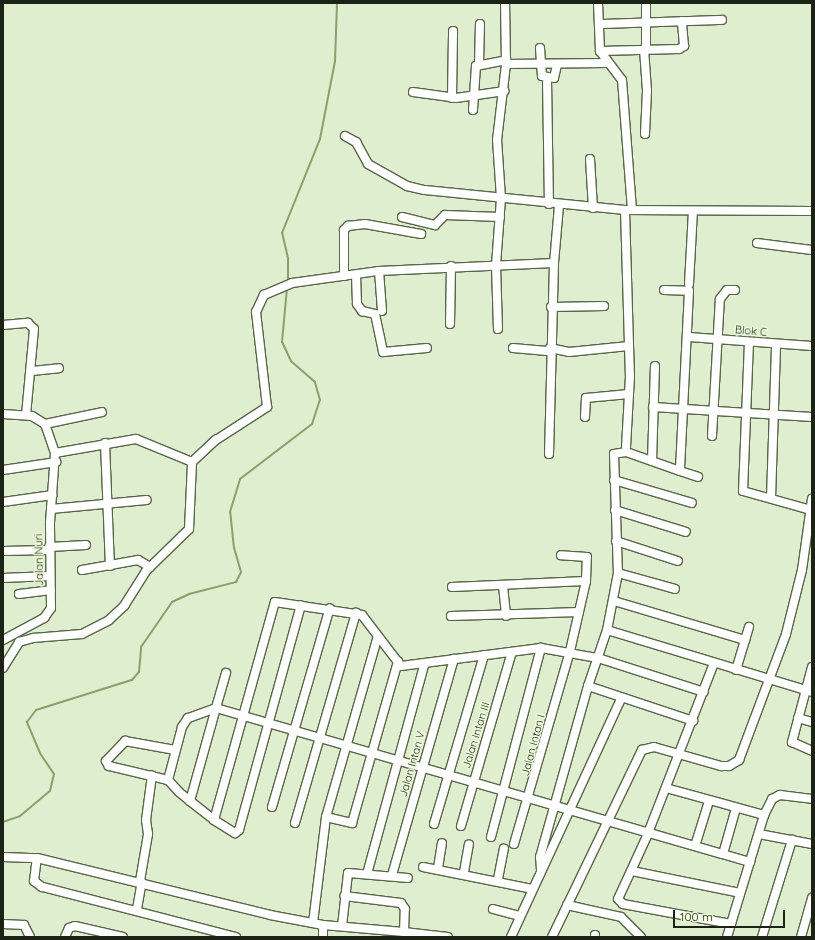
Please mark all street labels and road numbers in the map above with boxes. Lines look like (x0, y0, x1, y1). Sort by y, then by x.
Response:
street label: Blok C (734, 323, 768, 339)
street label: Jalan Nuri (32, 534, 46, 586)
street label: Jalan Intan III (460, 700, 492, 770)
street label: Jalan Intan I (518, 713, 548, 777)
street label: Jalan Intan V (396, 730, 428, 798)

